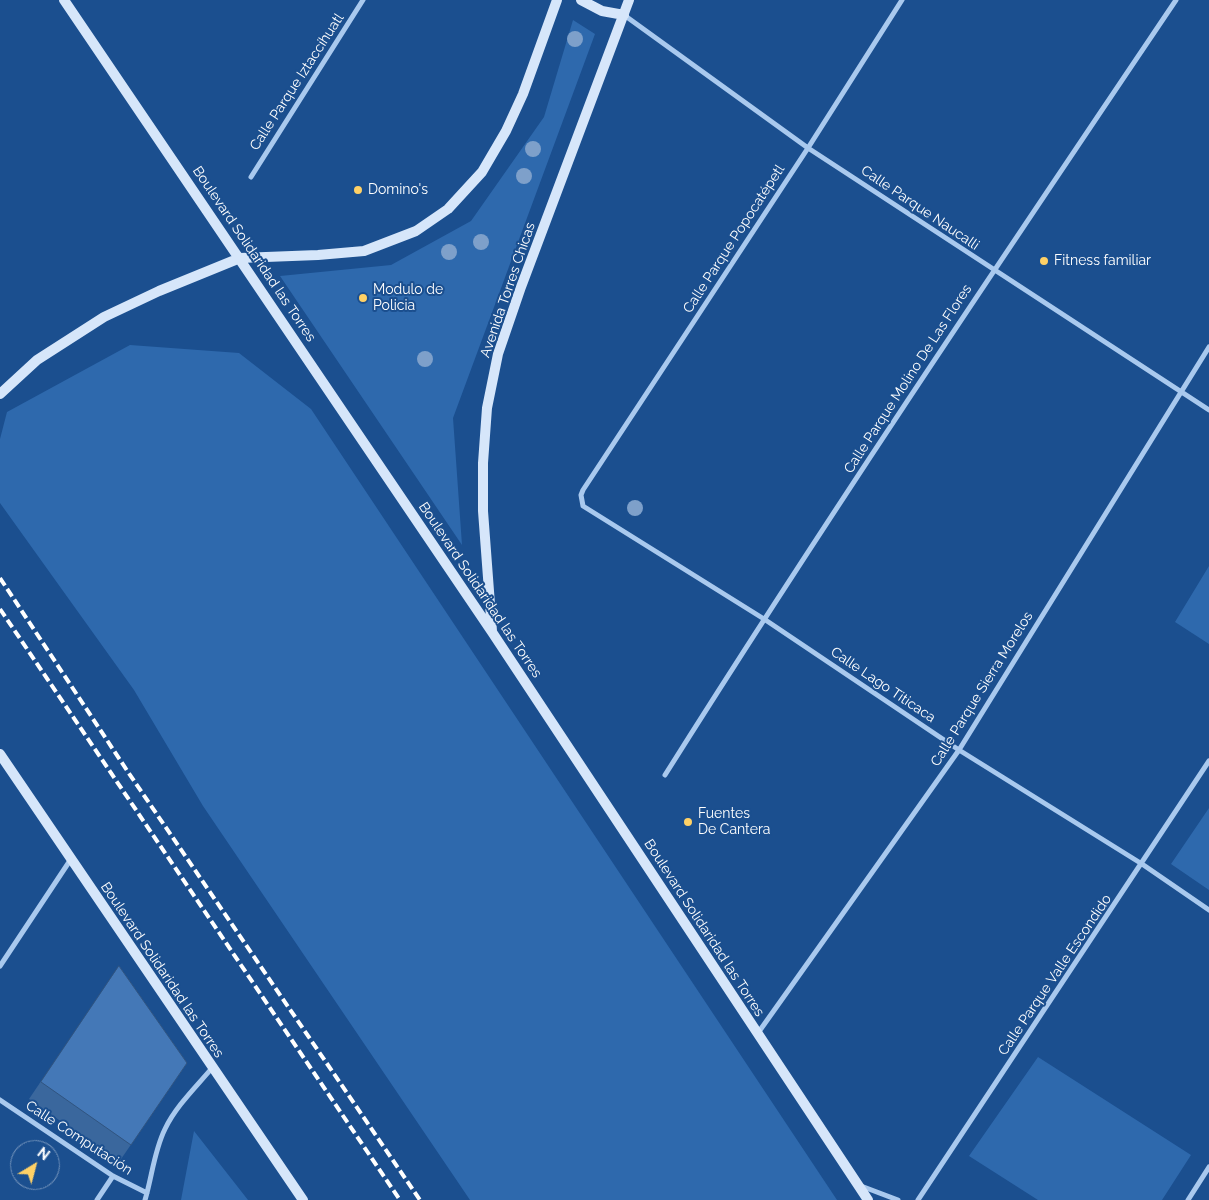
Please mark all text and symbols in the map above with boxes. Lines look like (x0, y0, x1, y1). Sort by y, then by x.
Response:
street label: Calle Parque Iztaccíhuatl (246, 10, 348, 154)
street label: Calle Parque Popocatépetl (680, 162, 788, 316)
street label: Calle Parque Naucalli (858, 162, 982, 254)
street label: Boulevard Solidaridad las Torres (189, 163, 319, 345)
place label: Domino's (368, 182, 428, 198)
marker: Domino's (352, 184, 364, 196)
street label: Avenida Torres Chicas (477, 220, 539, 360)
place label: Fitness familiar (1054, 253, 1151, 269)
marker: Fitness familiar (1038, 255, 1050, 267)
street label: Calle Parque Molino De Las Flores (841, 281, 975, 477)
place label: Modulo de Policia (373, 282, 443, 314)
marker: Modulo de Policia (357, 292, 369, 304)
street label: Boulevard Solidaridad las Torres (415, 499, 545, 681)
street label: Calle Parque Sierra Morelos (927, 608, 1037, 770)
street label: Calle Lago Titicaca (827, 644, 939, 726)
place label: Fuentes De Cantera (698, 806, 770, 839)
marker: Fuentes De Cantera (682, 816, 694, 828)
street label: Boulevard Solidaridad las Torres (640, 836, 768, 1020)
street label: Boulevard Solidaridad las Torres (97, 879, 227, 1061)
street label: Calle Parque Valle Escondido (995, 891, 1115, 1059)
street label: Calle Computación (22, 1097, 136, 1179)
north arrow (10, 1140, 60, 1190)
text: N (34, 1144, 53, 1163)

